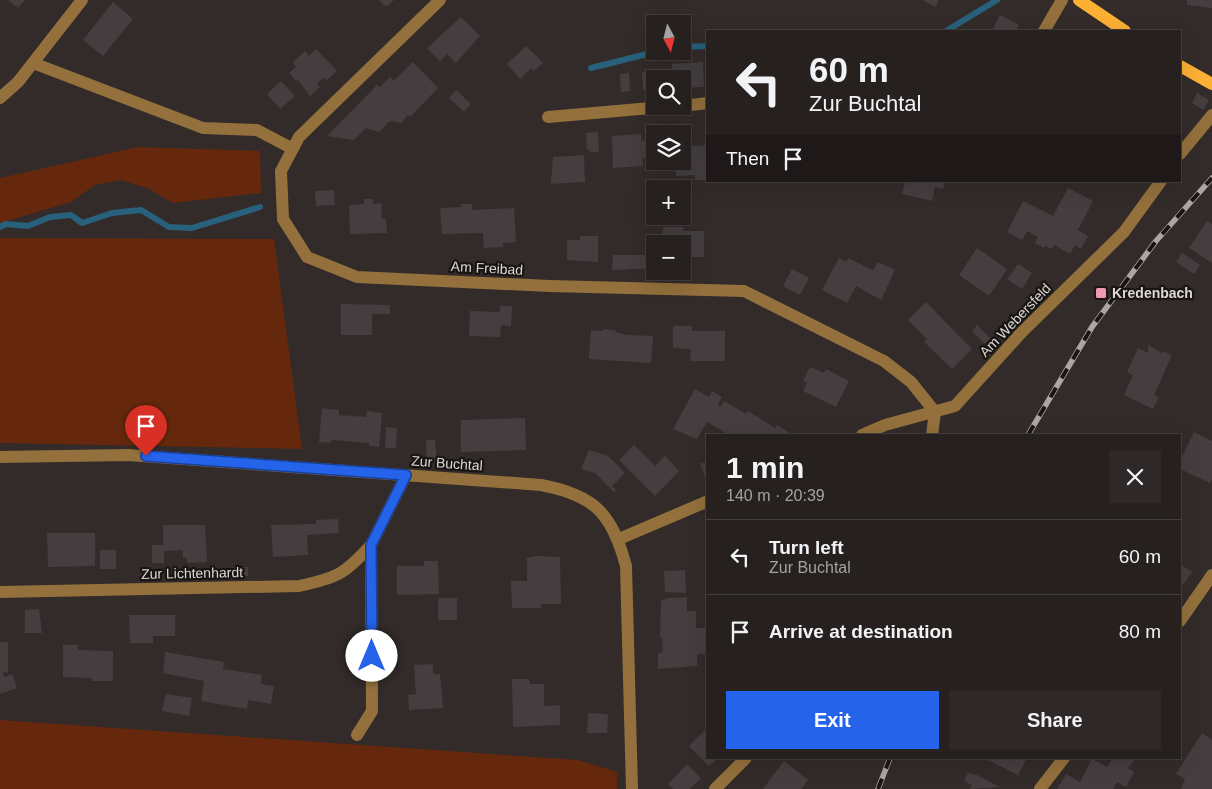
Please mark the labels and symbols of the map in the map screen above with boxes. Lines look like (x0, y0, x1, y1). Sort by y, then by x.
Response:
north arrow (646, 15, 691, 60)
street label: Am Freibad (450, 258, 524, 278)
street label: Am Webersfeld (976, 280, 1054, 360)
place label: Kredenbach (1112, 285, 1193, 301)
marker: Kredenbach (1094, 286, 1108, 300)
pin (125, 405, 167, 456)
street label: Zur Buchtal (411, 453, 483, 473)
street label: Zur Lichtenhardt (141, 564, 243, 582)
position arrow (345, 629, 397, 681)

